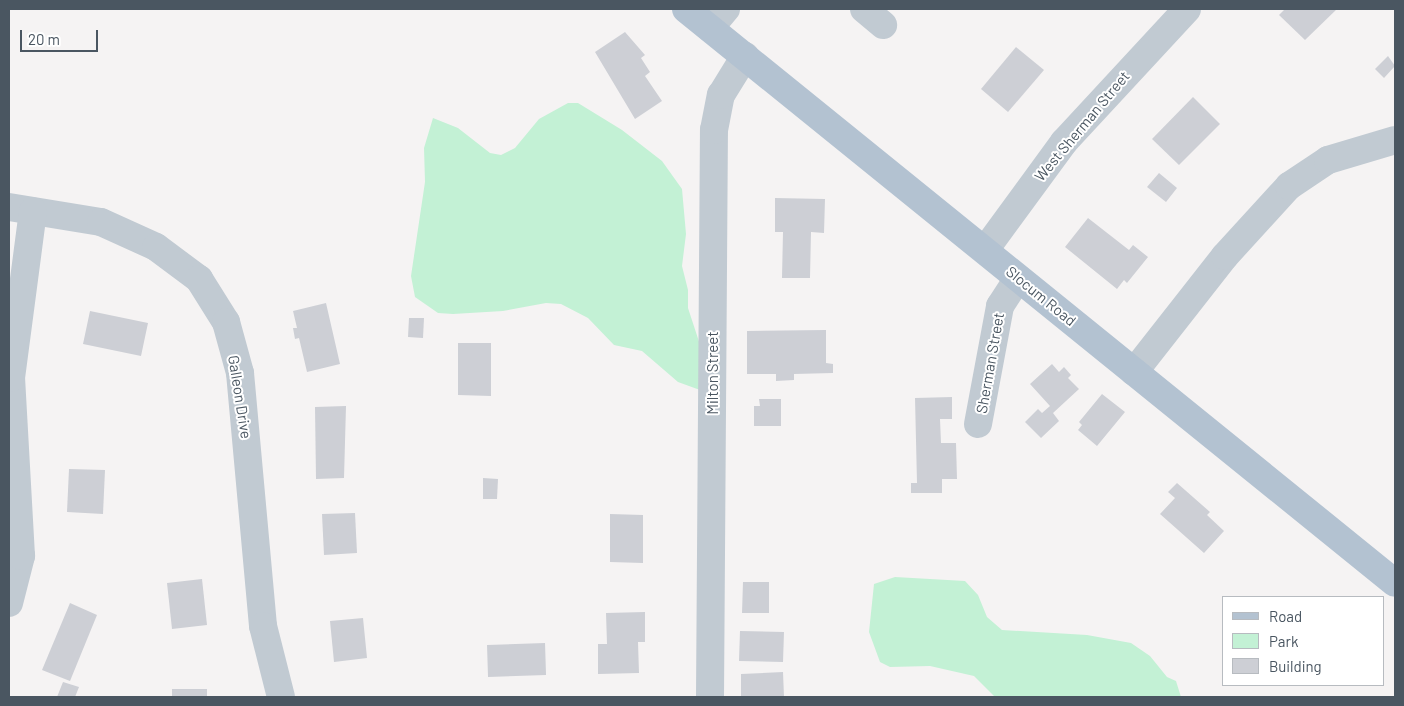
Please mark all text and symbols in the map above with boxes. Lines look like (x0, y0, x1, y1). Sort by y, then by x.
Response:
scale bar (22, 20, 100, 52)
text: 20 m (28, 30, 60, 48)
street label: West Sherman Street (1031, 67, 1133, 185)
street label: Slocum Road (1002, 262, 1080, 330)
street label: Sherman Street (972, 311, 1008, 415)
street label: Milton Street (704, 331, 722, 415)
street label: Galleon Drive (225, 354, 255, 440)
legend (1222, 596, 1384, 686)
text: Road (1269, 607, 1302, 625)
text: Park (1269, 632, 1298, 650)
text: Building (1269, 657, 1322, 675)

